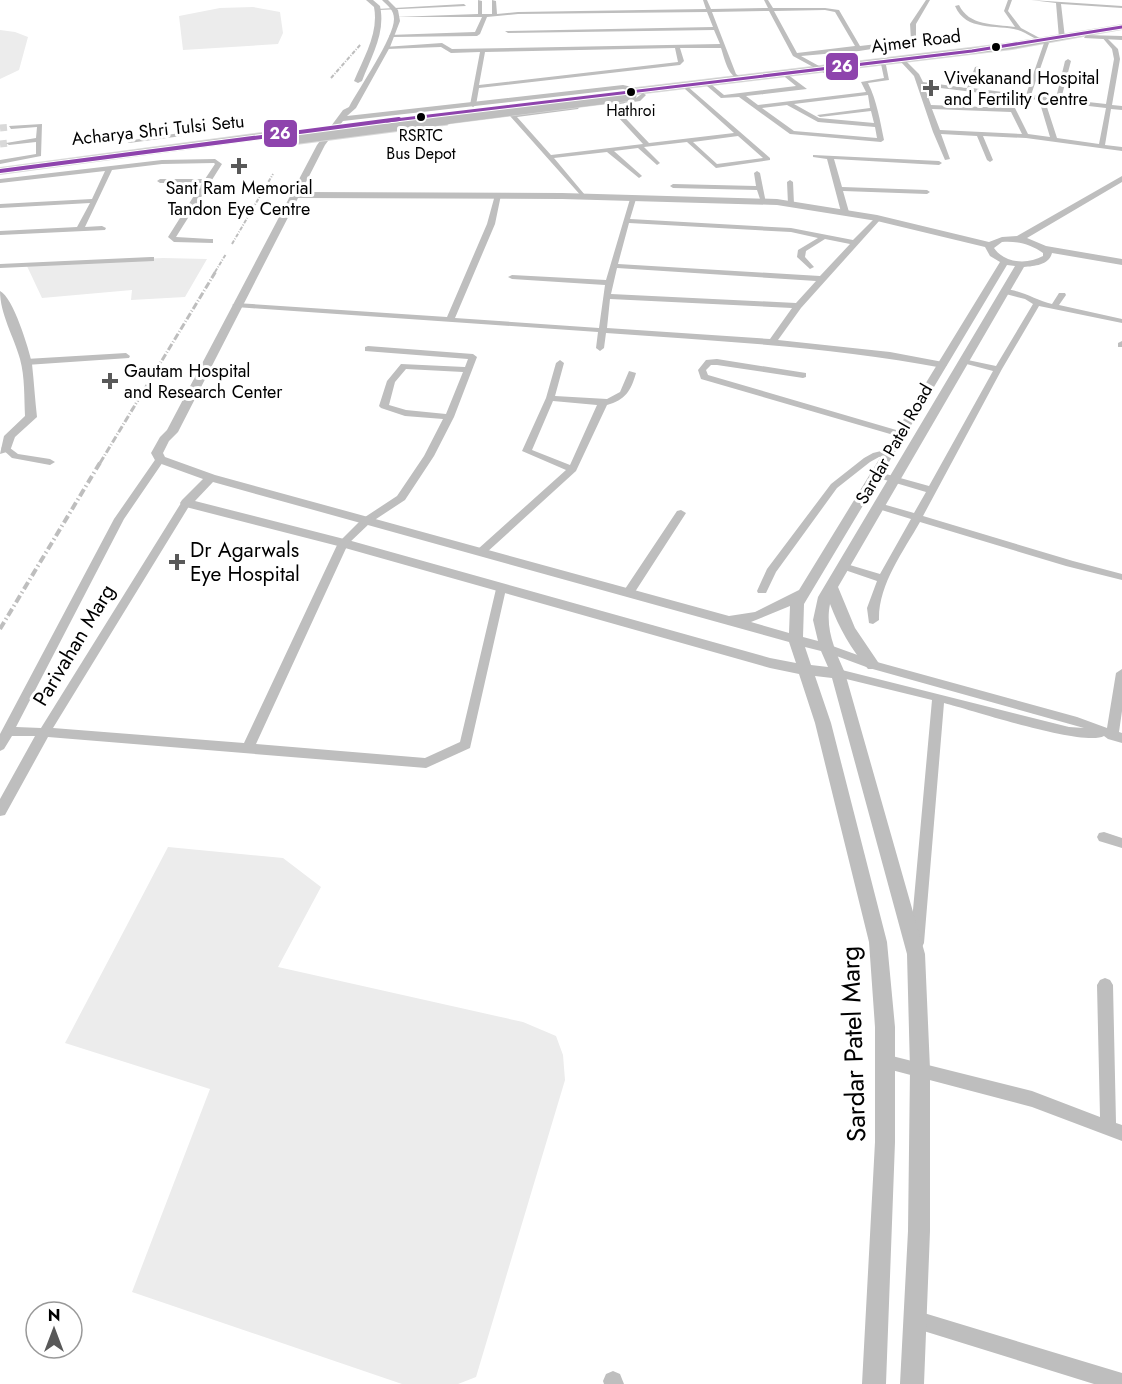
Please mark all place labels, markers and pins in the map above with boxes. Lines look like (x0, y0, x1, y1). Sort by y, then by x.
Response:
unlabelled marker (990, 41, 1002, 53)
place label: Vivekanand Hospital and Fertility Centre (944, 65, 1099, 112)
marker: Vivekanand Hospital and Fertility Centre (922, 79, 940, 97)
marker: Hathroi (625, 86, 637, 98)
place label: Hathroi (606, 99, 656, 122)
marker: RSRTC Bus Depot (415, 111, 427, 123)
place label: RSRTC Bus Depot (386, 124, 456, 165)
marker: Sant Ram Memorial Tandon Eye Centre (230, 157, 248, 175)
place label: Sant Ram Memorial Tandon Eye Centre (165, 175, 313, 222)
place label: Gautam Hospital and Research Center (124, 358, 283, 405)
marker: Gautam Hospital and Research Center (101, 372, 119, 390)
place label: Dr Agarwals Eye Hospital (190, 535, 300, 589)
marker: Dr Agarwals Eye Hospital (168, 553, 186, 571)

